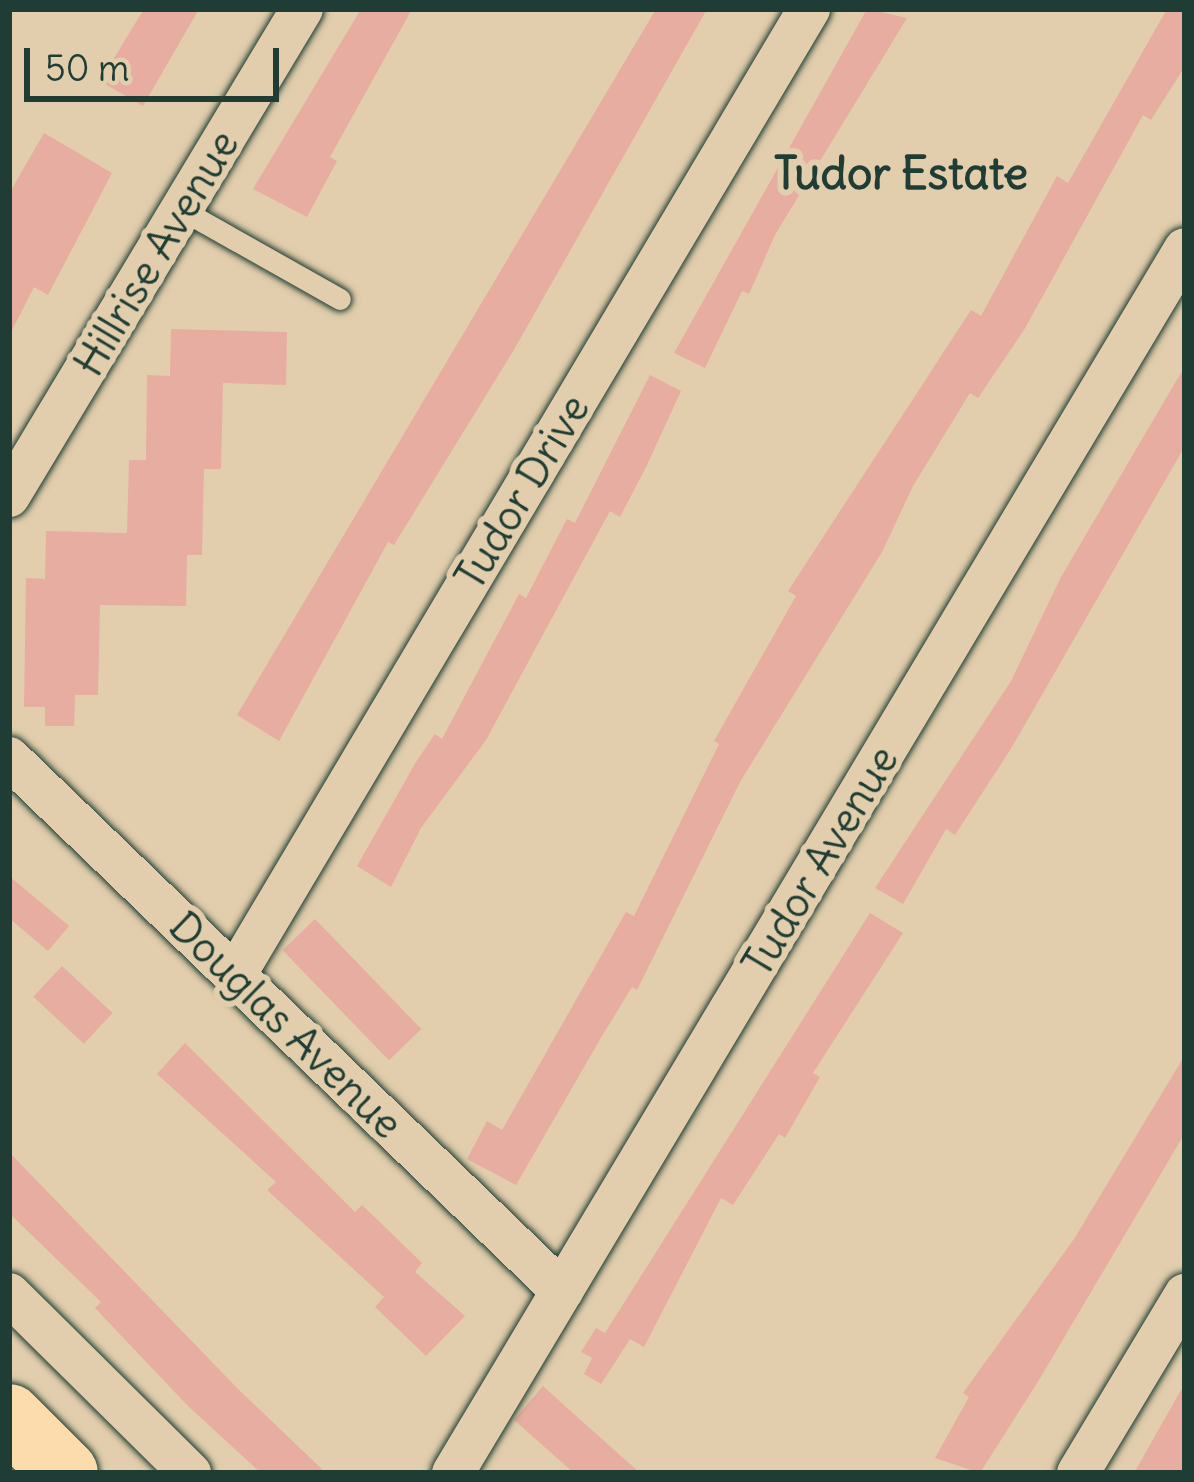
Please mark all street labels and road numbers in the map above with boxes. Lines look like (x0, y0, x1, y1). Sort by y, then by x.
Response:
street label: Hillrise Avenue (63, 121, 249, 385)
street label: Tudor Drive (444, 386, 600, 598)
street label: Tudor Avenue (732, 737, 908, 985)
street label: Douglas Avenue (159, 901, 413, 1149)

